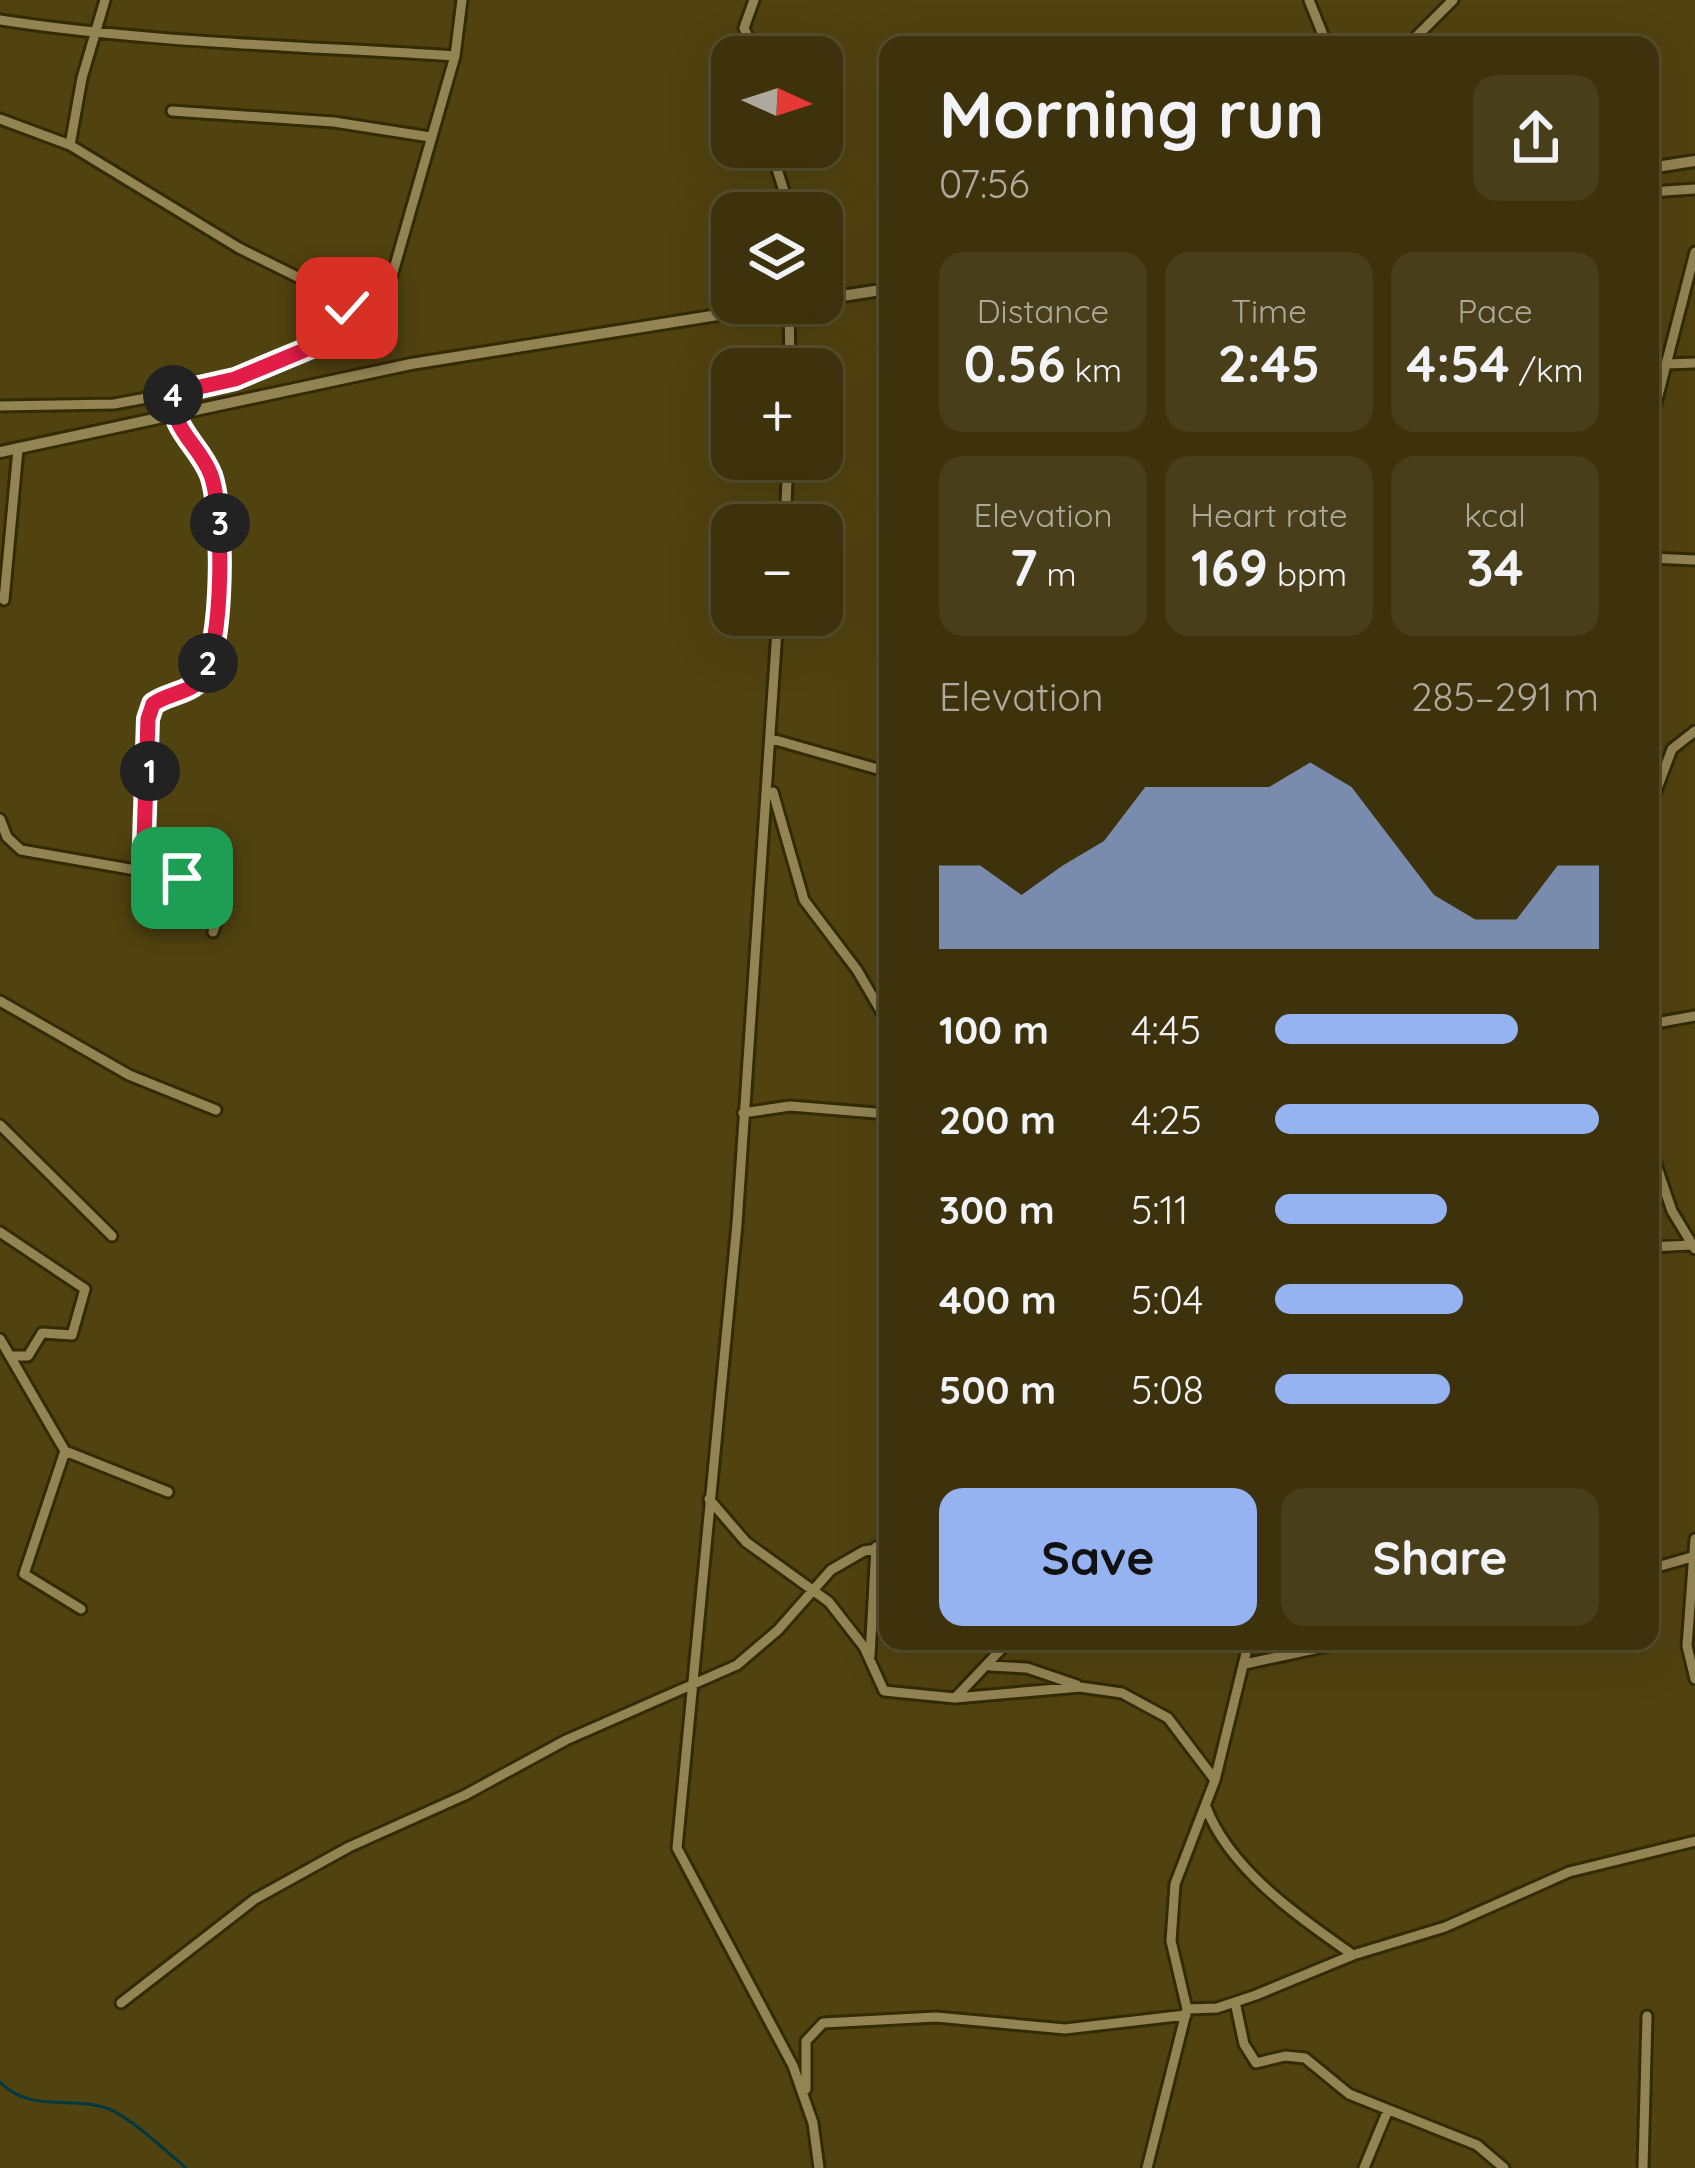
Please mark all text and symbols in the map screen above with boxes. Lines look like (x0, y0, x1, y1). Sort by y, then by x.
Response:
north arrow (711, 36, 843, 168)
map controls (711, 36, 843, 636)
text: Morning run (939, 72, 1324, 155)
button: share (1473, 75, 1599, 201)
text: 07:56 (939, 159, 1030, 208)
button: layers (711, 192, 843, 324)
pin (296, 257, 398, 359)
icon: check (314, 275, 380, 341)
text: Distance (977, 290, 1109, 331)
text: Time (1231, 290, 1307, 331)
text: Pace (1457, 290, 1533, 331)
text: 0.56 (964, 331, 1065, 395)
text: 2:45 (1218, 331, 1320, 395)
text: 4:54 (1406, 331, 1510, 395)
button: + (711, 348, 843, 480)
text: km (1065, 349, 1122, 390)
text: /km (1510, 349, 1584, 390)
pin: 4 (143, 365, 203, 425)
text: 4 (163, 374, 183, 415)
pin: 3 (190, 493, 250, 553)
text: Elevation (973, 494, 1113, 535)
text: Heart rate (1190, 494, 1348, 535)
text: kcal (1464, 494, 1526, 535)
text: 3 (211, 502, 229, 543)
button: − (711, 504, 843, 636)
text: 7 (1009, 535, 1037, 599)
text: 169 (1191, 535, 1268, 599)
text: 34 (1466, 535, 1524, 599)
text: m (1037, 553, 1077, 594)
text: bpm (1268, 553, 1347, 594)
pin: 2 (178, 633, 238, 693)
text: 2 (199, 642, 217, 683)
text: Elevation (939, 672, 1103, 721)
text: 285–291 m (1411, 672, 1599, 721)
pin: 1 (120, 741, 180, 801)
text: 1 (144, 750, 156, 791)
pin (131, 827, 233, 929)
icon: arrive (149, 845, 215, 911)
text: 100 m (939, 1005, 1049, 1054)
text: 4:45 (1131, 1005, 1201, 1054)
text: 200 m (939, 1095, 1056, 1144)
text: 4:25 (1131, 1095, 1202, 1144)
text: 300 m (939, 1185, 1055, 1234)
text: 5:11 (1131, 1185, 1188, 1234)
text: 400 m (939, 1275, 1057, 1324)
text: 5:04 (1131, 1275, 1203, 1324)
text: 500 m (939, 1365, 1056, 1414)
text: 5:08 (1131, 1365, 1204, 1414)
button: Save (939, 1488, 1257, 1626)
button: Share (1281, 1488, 1599, 1626)

